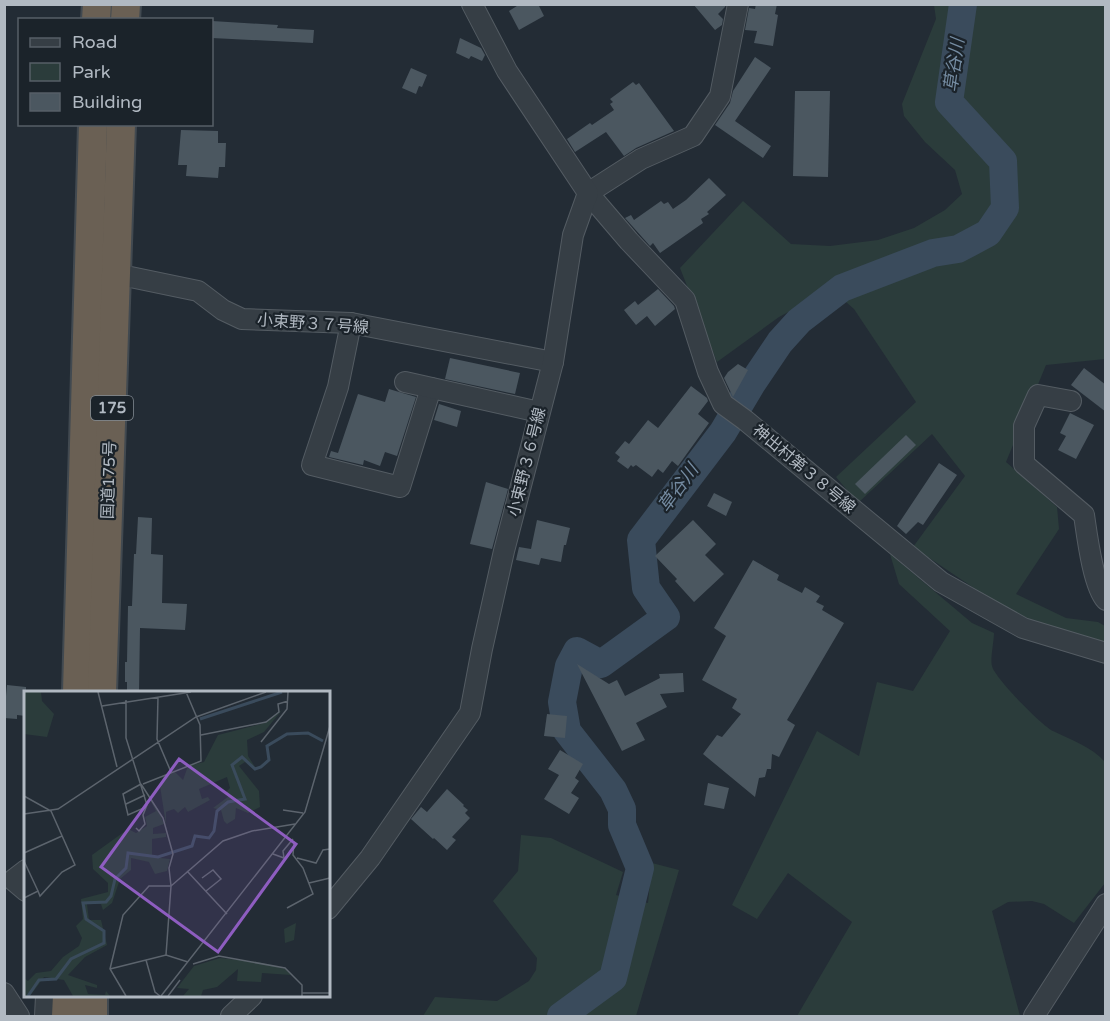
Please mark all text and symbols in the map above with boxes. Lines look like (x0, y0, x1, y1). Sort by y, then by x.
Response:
legend (18, 18, 213, 126)
text: Road (72, 31, 117, 53)
water label: 草谷川 (939, 35, 969, 93)
text: Park (72, 61, 111, 83)
text: Building (72, 91, 142, 113)
street label: 小束野３７号線 (256, 310, 370, 338)
road number: 175 (91, 396, 133, 420)
street label: 小束野３６号線 (504, 405, 550, 519)
street label: 神出村第３８号線 (749, 420, 859, 518)
street label: 国道175号 (98, 441, 120, 519)
water label: 草谷川 (653, 458, 704, 516)
inset map (24, 691, 330, 997)

